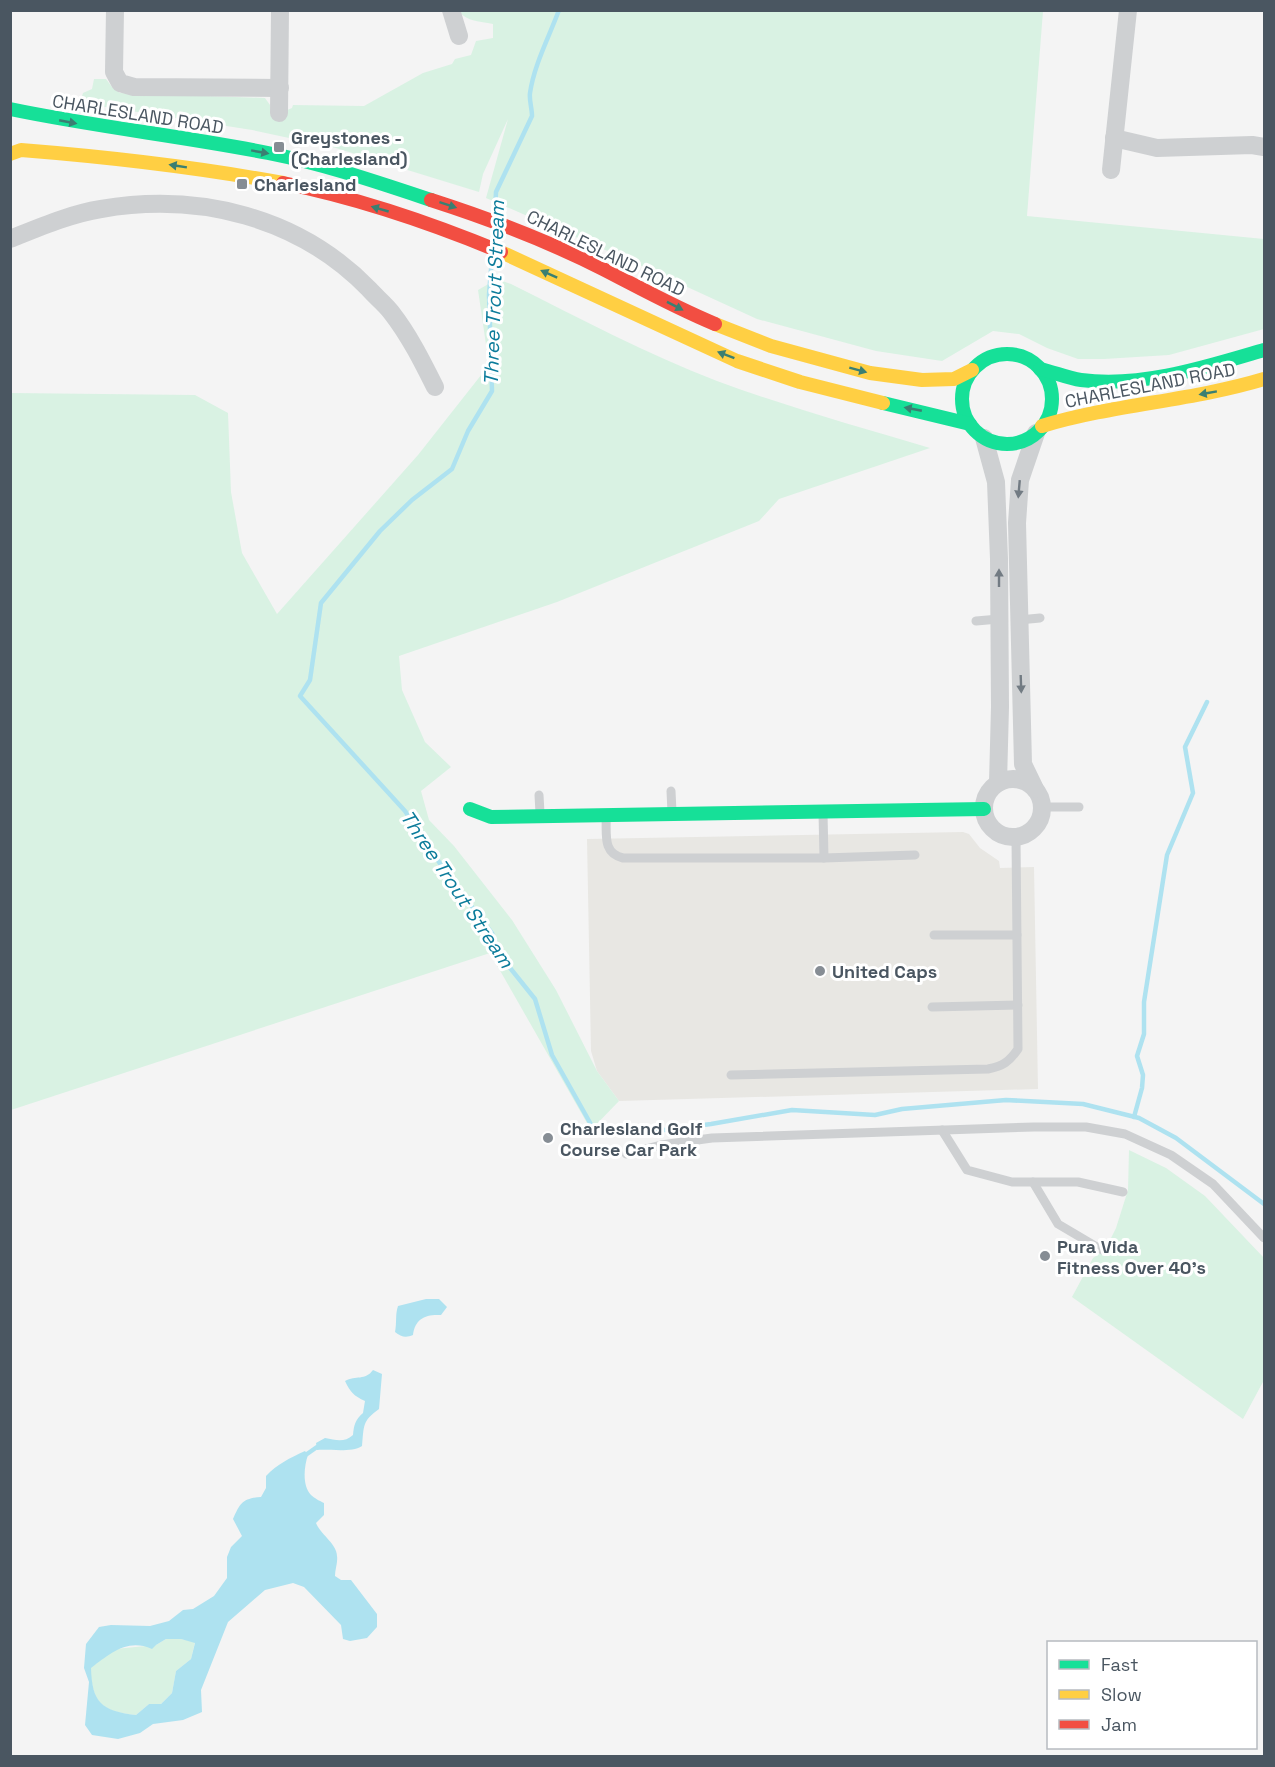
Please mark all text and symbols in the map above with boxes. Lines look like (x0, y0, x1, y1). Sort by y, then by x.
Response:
street label: CHARLESLAND ROAD (51, 89, 225, 139)
one-way arrow (58, 118, 77, 127)
place label: Greystones - (Charlesland) (291, 126, 408, 170)
marker: Greystones - (Charlesland) (272, 140, 286, 154)
one-way arrow (251, 148, 270, 157)
one-way arrow (168, 161, 187, 170)
place label: Charlesland (254, 173, 357, 196)
marker: Charlesland (235, 177, 249, 191)
water label: Three Trout Stream (478, 199, 510, 386)
one-way arrow (439, 201, 457, 210)
one-way arrow (371, 204, 389, 213)
street label: CHARLESLAND ROAD (523, 205, 689, 301)
one-way arrow (540, 268, 558, 278)
one-way arrow (666, 301, 683, 311)
one-way arrow (717, 350, 735, 359)
street label: CHARLESLAND ROAD (1063, 357, 1237, 413)
one-way arrow (849, 365, 868, 375)
one-way arrow (1198, 389, 1217, 398)
one-way arrow (903, 404, 922, 413)
one-way arrow (1014, 479, 1024, 498)
one-way arrow (994, 569, 1004, 588)
one-way arrow (1016, 674, 1025, 693)
water label: Three Trout Stream (394, 805, 520, 974)
place label: United Caps (832, 960, 937, 983)
marker: United Caps (813, 964, 827, 978)
place label: Charlesland Golf Course Car Park (560, 1117, 703, 1161)
marker: Charlesland Golf Course Car Park (541, 1131, 555, 1145)
place label: Pura Vida Fitness Over 40’s (1057, 1235, 1206, 1279)
marker: Pura Vida Fitness Over 40’s (1038, 1249, 1052, 1263)
legend (1047, 1641, 1257, 1749)
text: Fast (1101, 1653, 1138, 1676)
text: Slow (1101, 1683, 1142, 1706)
text: Jam (1101, 1713, 1137, 1736)

